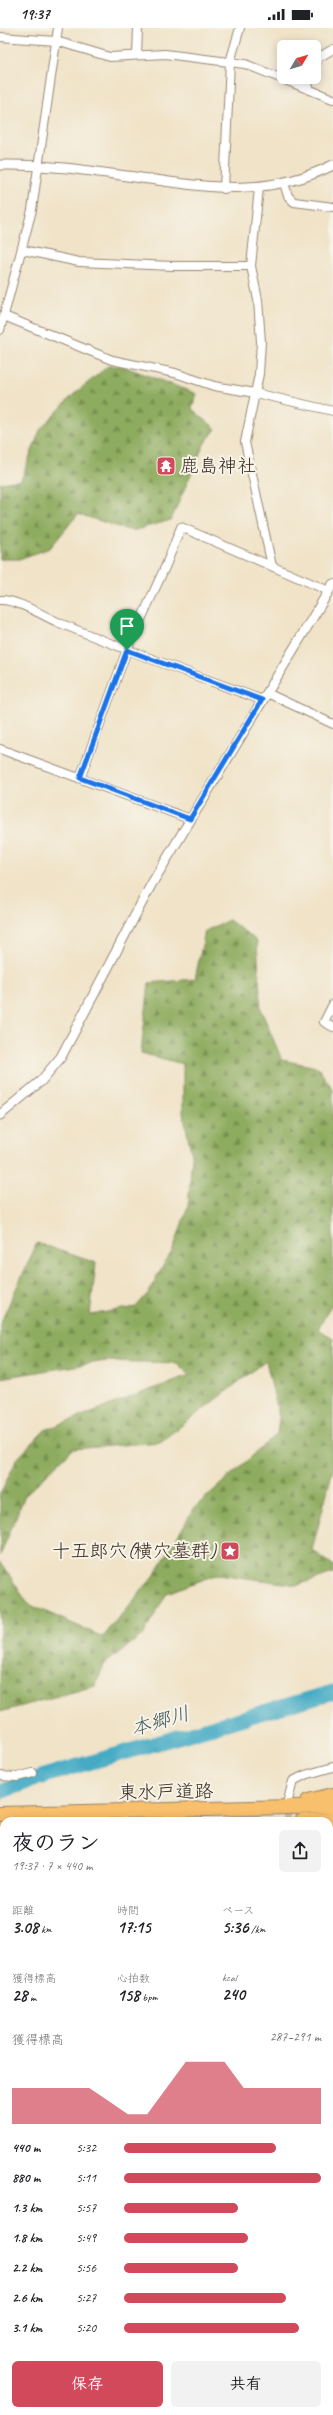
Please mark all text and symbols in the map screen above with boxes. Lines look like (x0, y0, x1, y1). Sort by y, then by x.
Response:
text: 19:37 (20, 5, 50, 24)
north arrow (277, 40, 321, 84)
map controls (277, 40, 321, 84)
place label: 鹿島神社 (180, 454, 256, 478)
temple icon: 鹿島神社 (155, 455, 177, 477)
pin (110, 609, 144, 650)
icon: arrive (116, 615, 138, 637)
place label: 十五郎穴(横穴墓群) (51, 1539, 218, 1563)
place icon: 十五郎穴(横穴墓群) (219, 1540, 241, 1562)
water label: 本郷川 (128, 1701, 192, 1741)
street label: 東水戸道路 (118, 1779, 214, 1805)
text: 夜のラン (12, 1829, 100, 1857)
button: share (279, 1830, 321, 1872)
text: 19:37 · 7 × 440 m (12, 1858, 93, 1874)
text: 距離 (12, 1903, 34, 1917)
text: 時間 (117, 1903, 139, 1917)
text: ペース (222, 1903, 254, 1917)
text: 3.08 (12, 1917, 38, 1938)
text: 17:15 (117, 1917, 151, 1938)
text: 5:36 (222, 1917, 248, 1938)
text: km (38, 1922, 52, 1936)
text: /km (248, 1922, 265, 1936)
text: kcal (222, 1970, 237, 1984)
text: 獲得標高 (12, 1971, 56, 1985)
text: 心拍数 (117, 1971, 150, 1985)
text: 240 (222, 1984, 245, 2005)
text: 28 (12, 1985, 27, 2006)
text: 158 (117, 1985, 140, 2006)
text: m (27, 1990, 36, 2004)
text: bpm (140, 1990, 157, 2004)
text: 287–291 m (270, 2029, 321, 2045)
text: 獲得標高 (12, 2032, 64, 2048)
text: 440 m (12, 2140, 40, 2156)
text: 5:32 (76, 2140, 96, 2156)
text: 880 m (12, 2170, 40, 2186)
text: 5:11 (76, 2170, 96, 2186)
text: 1.3 km (12, 2200, 42, 2216)
text: 5:57 (76, 2200, 96, 2216)
text: 1.8 km (12, 2230, 42, 2246)
text: 5:49 (76, 2230, 96, 2246)
text: 2.2 km (12, 2260, 42, 2276)
text: 5:56 (76, 2260, 96, 2276)
text: 2.6 km (12, 2290, 43, 2306)
text: 5:27 (76, 2290, 96, 2306)
text: 3.1 km (12, 2320, 42, 2336)
text: 5:20 (76, 2320, 96, 2336)
button: 保存 (12, 2361, 163, 2407)
button: 共有 (171, 2361, 321, 2407)

